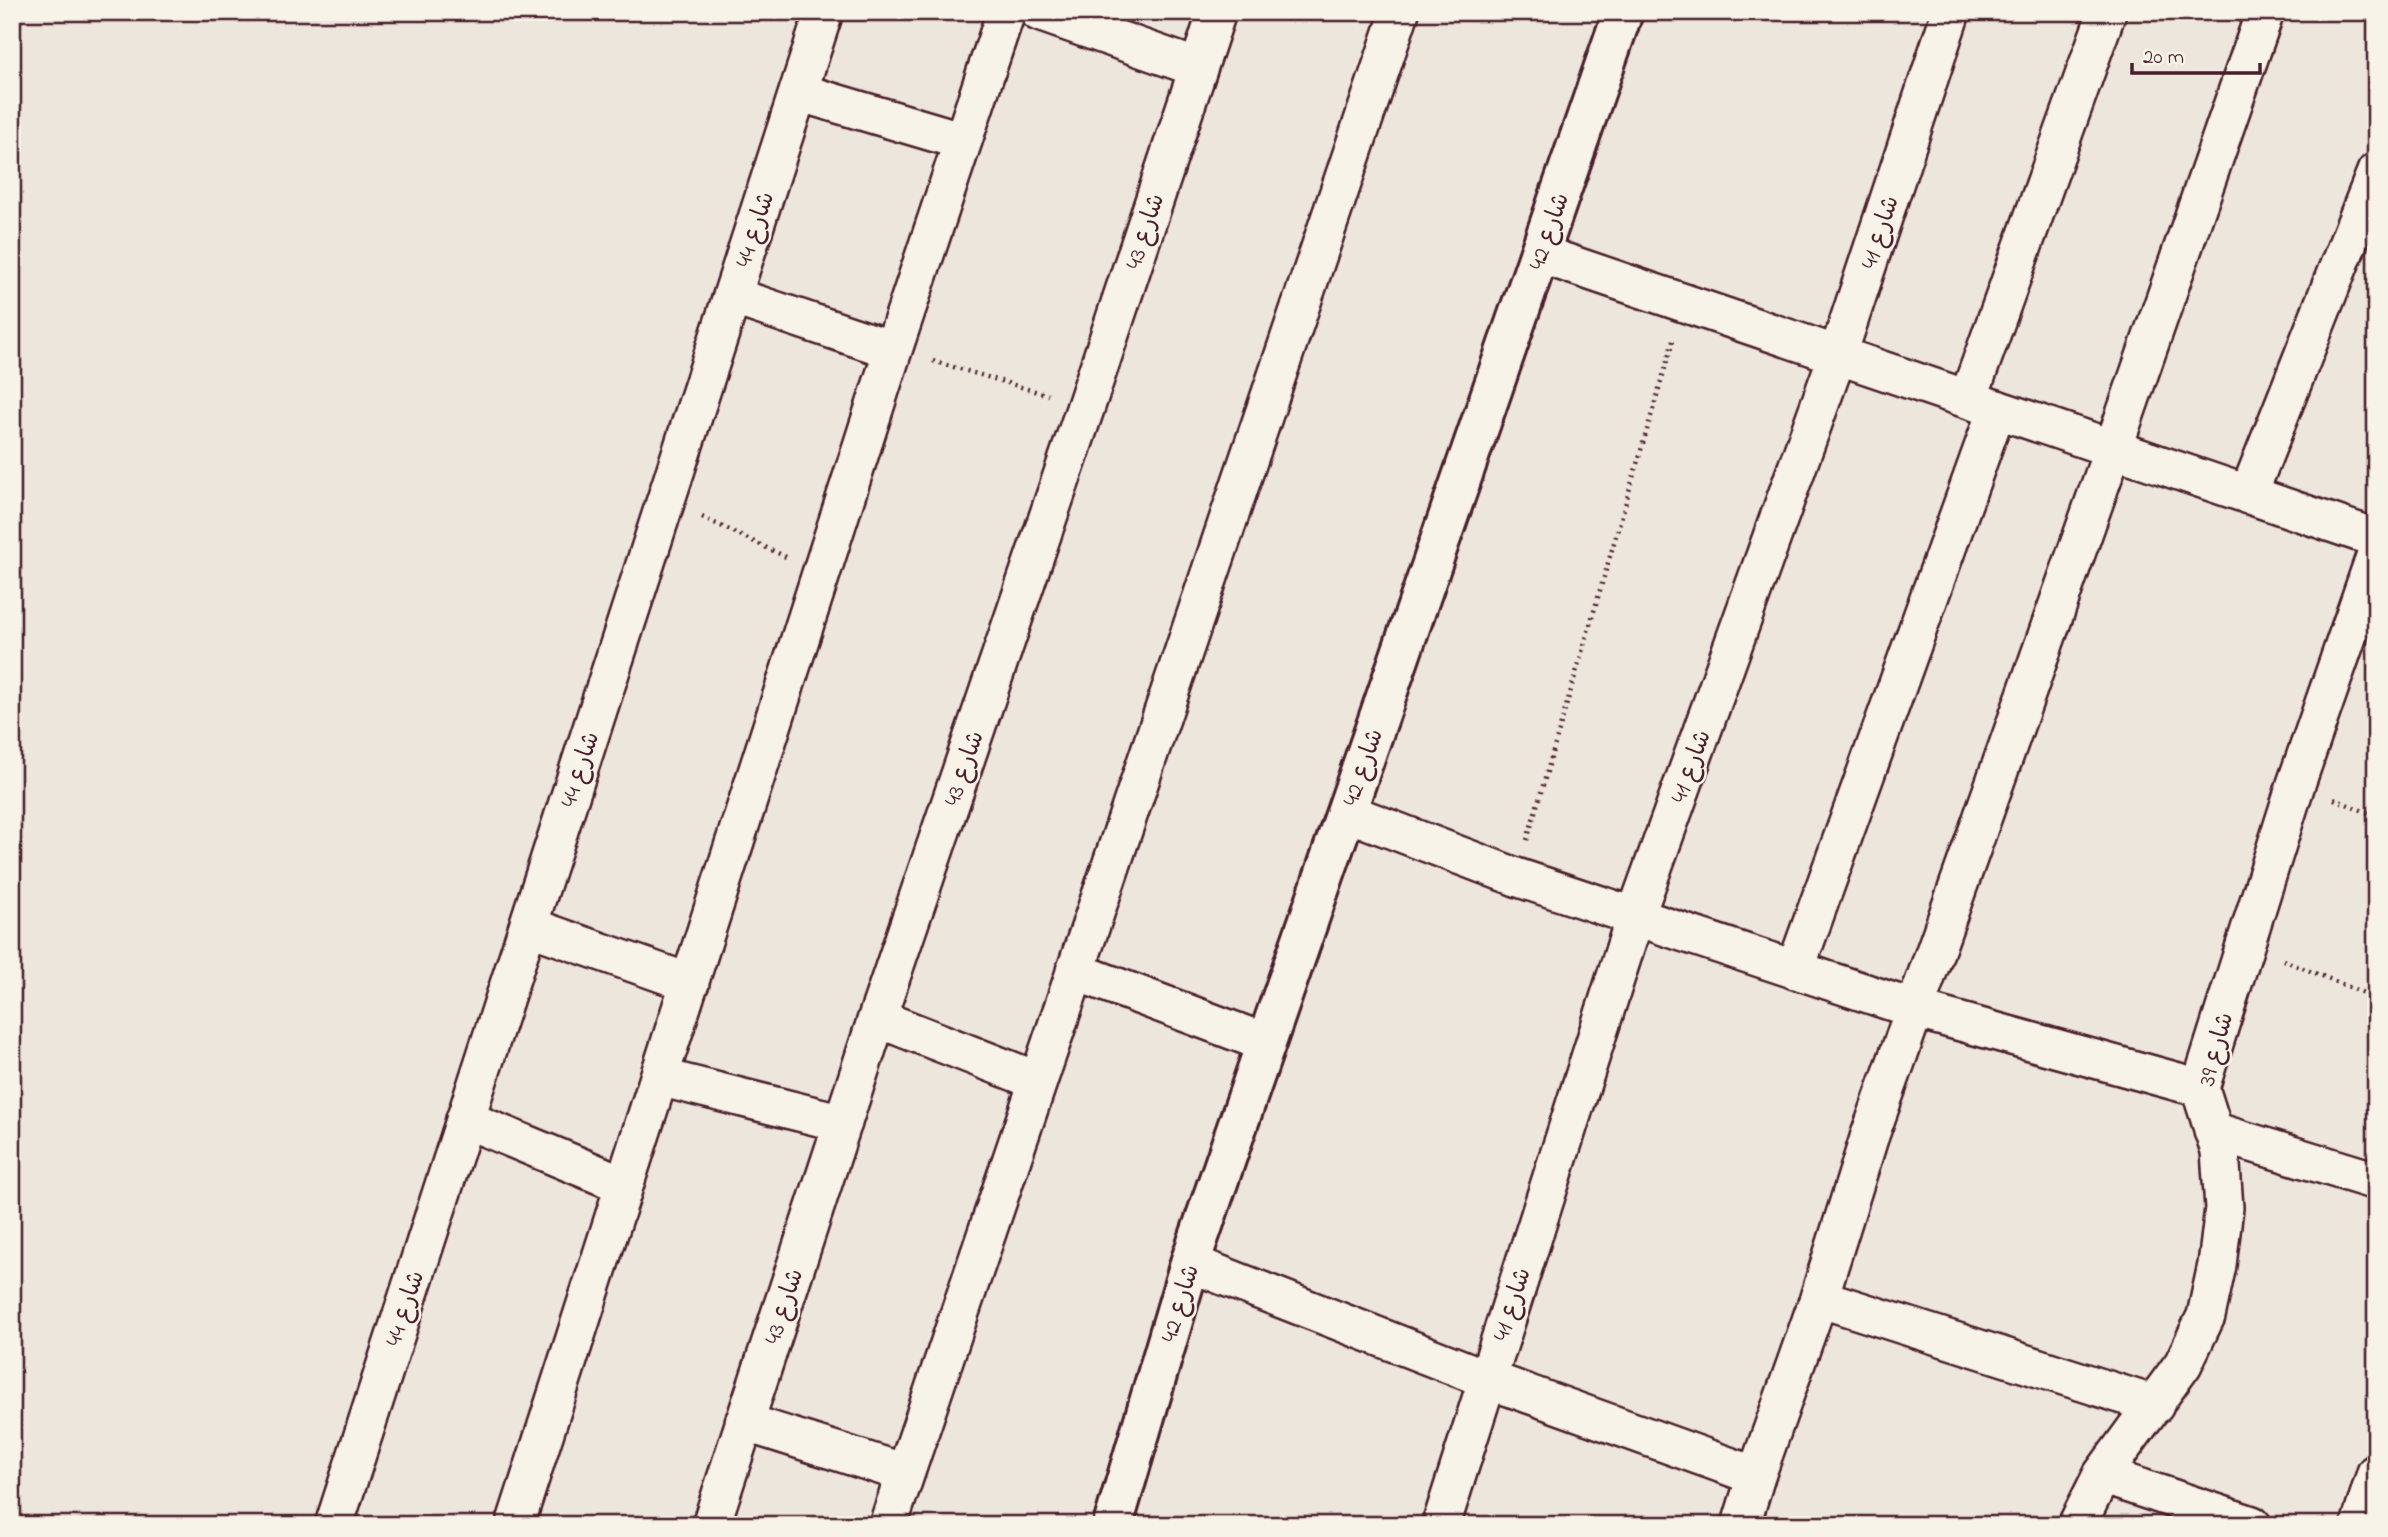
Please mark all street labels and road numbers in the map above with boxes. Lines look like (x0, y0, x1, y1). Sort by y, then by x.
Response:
street label: شارع 44 (728, 187, 785, 272)
street label: شارع 42 (1521, 188, 1580, 275)
street label: شارع 43 (1118, 189, 1175, 274)
street label: شارع 41 (1853, 191, 1910, 274)
street label: شارع 42 (1335, 724, 1394, 811)
street label: شارع 41 (1663, 725, 1722, 808)
street label: شارع 43 (936, 726, 995, 811)
street label: شارع 44 (553, 727, 610, 812)
street label: شارع 39 (2191, 1009, 2244, 1090)
street label: شارع 42 (1153, 1260, 1210, 1347)
street label: شارع 41 (1485, 1263, 1542, 1346)
street label: شارع 43 (757, 1264, 814, 1349)
street label: شارع 44 (378, 1266, 435, 1351)

